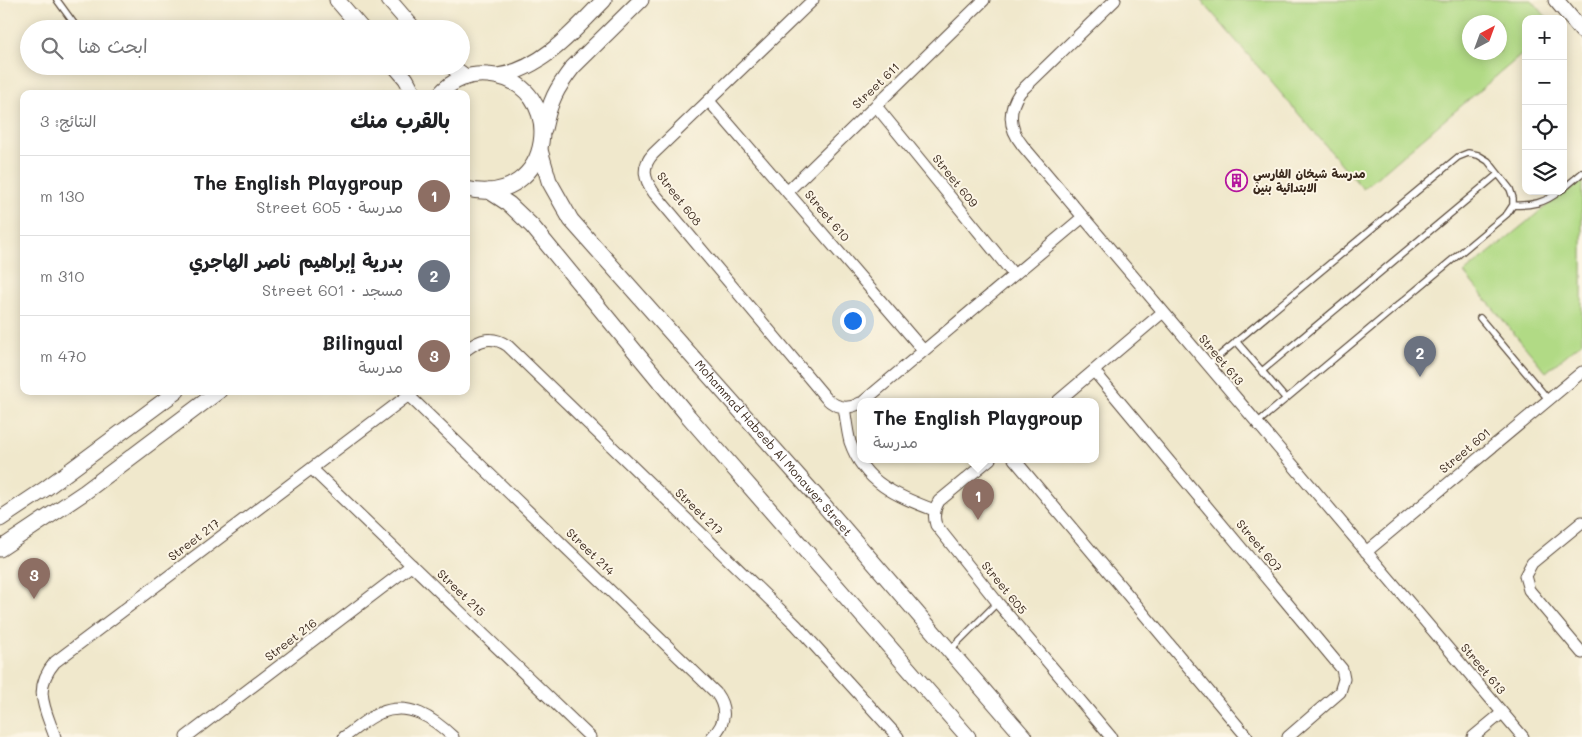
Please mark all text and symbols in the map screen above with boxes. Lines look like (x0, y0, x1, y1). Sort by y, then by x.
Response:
north arrow (1462, 15, 1507, 60)
map controls (1522, 15, 1567, 195)
button: + (1522, 15, 1567, 60)
search box (20, 20, 470, 75)
text: ابحث هنا (78, 33, 148, 58)
icon: search (38, 34, 66, 62)
street label: Street 611 (848, 59, 902, 112)
button: − (1522, 60, 1567, 105)
button: locate (1522, 105, 1567, 150)
text: بالقرب منك (350, 106, 450, 133)
text: النتائج: 3 (40, 110, 96, 131)
button: layers (1522, 150, 1567, 195)
street label: Street 609 (929, 151, 982, 210)
place label: مدرسة شيخان الفارسي الابتدائية بنين (1253, 165, 1366, 195)
street label: Street 608 (654, 168, 706, 229)
building icon: مدرسة شيخان الفارسي الابتدائية بنين (1225, 169, 1249, 193)
text: The English Playgroup (193, 170, 403, 195)
text: 130 m (40, 185, 84, 206)
text: 1 (430, 185, 438, 206)
street label: Street 610 (802, 186, 854, 245)
text: مدرسة · Street 605 (256, 196, 403, 217)
text: بدرية إبراهيم ناصر الهاجري (189, 248, 403, 273)
text: 310 m (40, 265, 84, 286)
text: 2 (430, 265, 438, 286)
text: مسجد · Street 601 (262, 279, 403, 300)
your location (840, 308, 866, 334)
text: Bilingual (322, 330, 403, 355)
street label: Street 613 (1196, 331, 1248, 388)
pin: 2 (1404, 336, 1436, 377)
text: 470 m (40, 345, 86, 366)
text: 3 (429, 345, 439, 366)
text: مدرسة (358, 356, 403, 377)
street label: Mohammad Habeeb Al Monawer Street (692, 356, 856, 539)
popup (857, 398, 1099, 463)
text: The English Playgroup (873, 405, 1083, 430)
street label: Street 601 (1435, 424, 1493, 476)
text: مدرسة (873, 431, 918, 452)
pin: 1 (962, 479, 994, 520)
street label: Street 217 (672, 484, 727, 538)
street label: Street 217 (164, 514, 223, 564)
street label: Street 607 (1233, 516, 1286, 575)
street label: Street 214 (563, 524, 618, 578)
pin: 3 (18, 558, 50, 599)
street label: Street 605 (979, 558, 1031, 617)
street label: Street 215 (434, 565, 489, 619)
street label: Street 216 (261, 614, 320, 664)
street label: Street 613 (1458, 640, 1510, 697)

